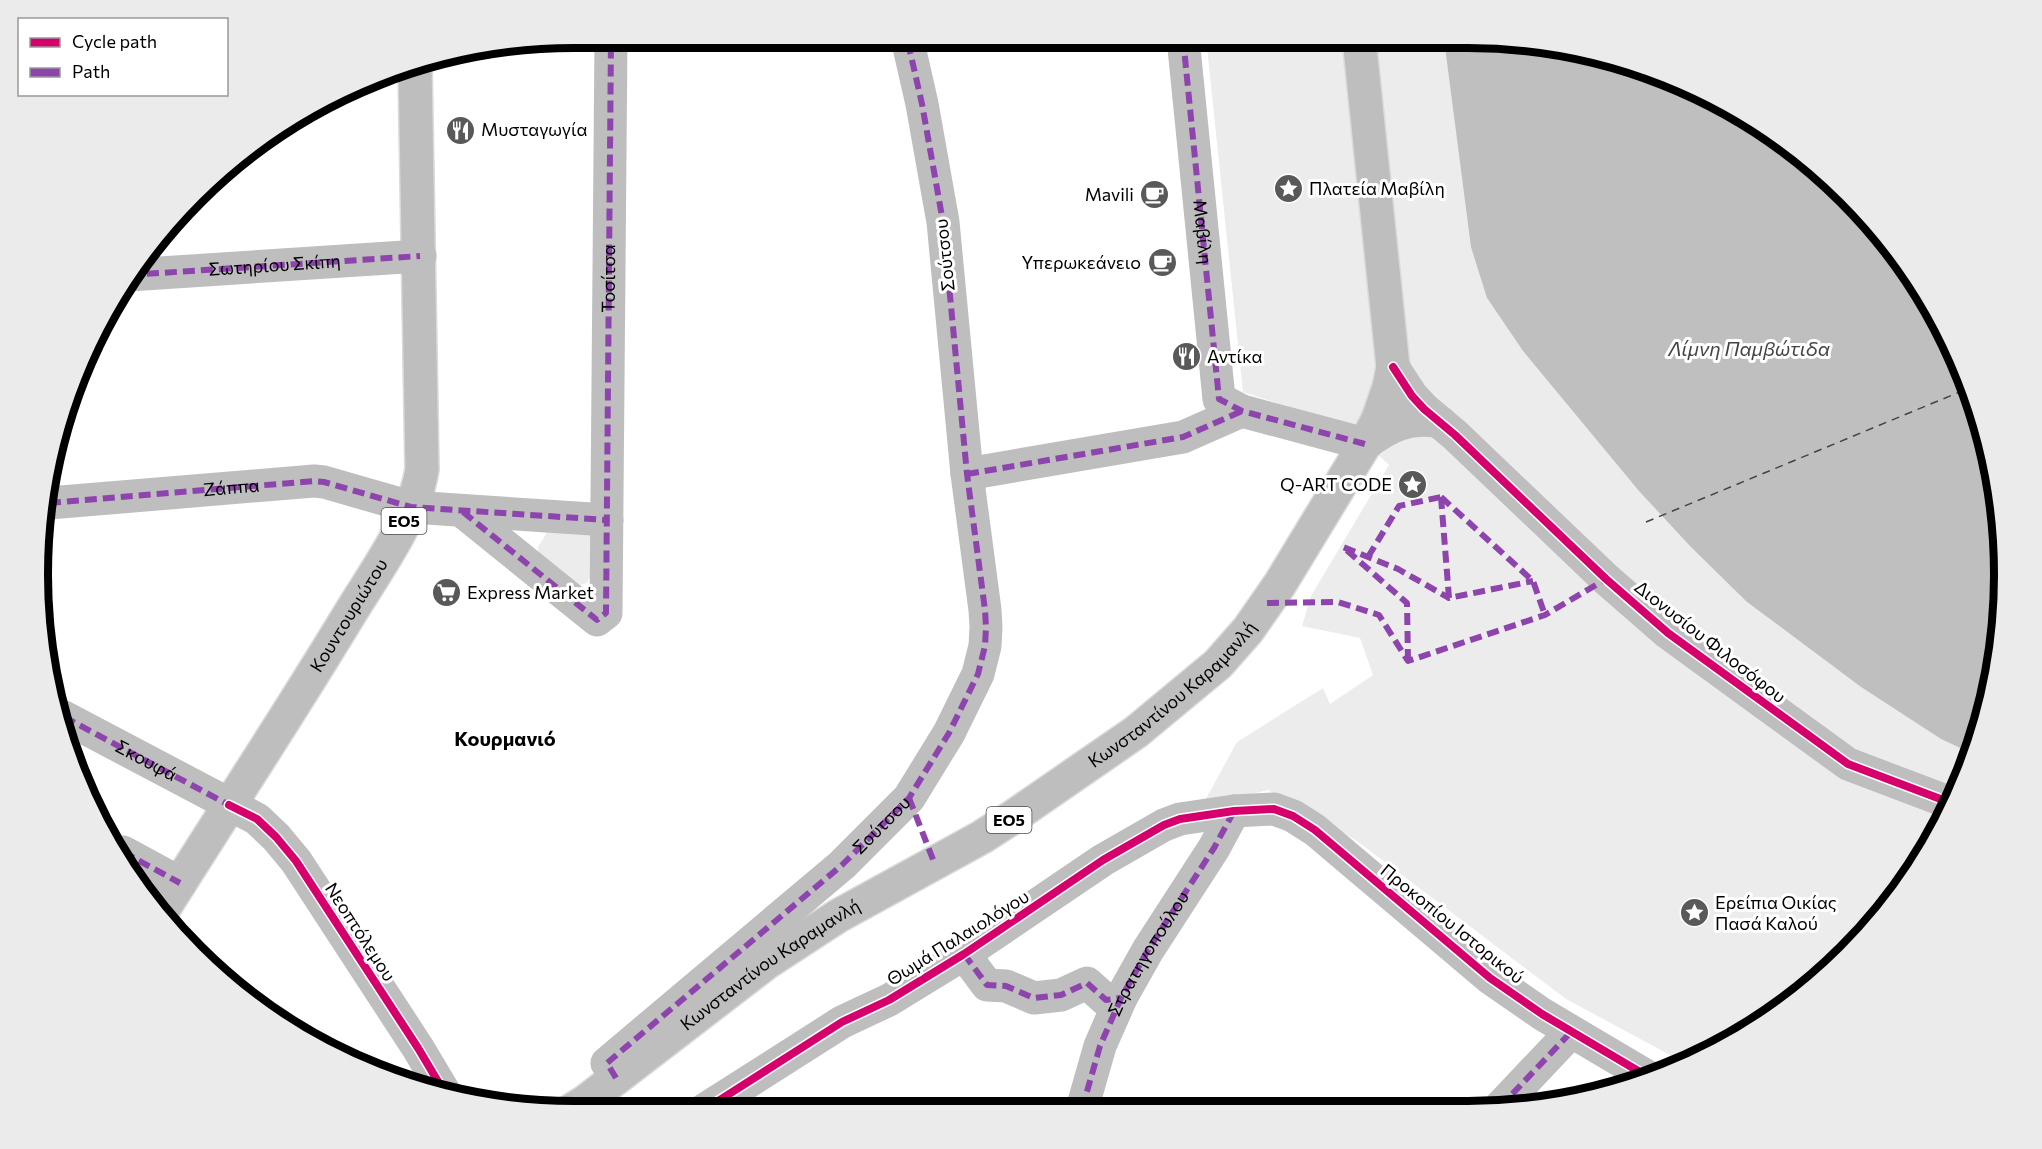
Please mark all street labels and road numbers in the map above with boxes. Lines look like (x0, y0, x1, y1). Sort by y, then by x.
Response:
street label: Μαβίλη (1189, 199, 1217, 265)
street label: Σούτσου (929, 218, 959, 292)
street label: Τοσίτσα (597, 244, 619, 313)
street label: Σωτηρίου Σκίπη (208, 249, 341, 280)
street label: Ζάππα (202, 474, 260, 500)
road number: ΕΟ5 (382, 508, 426, 534)
street label: Κουντουριώτου (305, 554, 392, 676)
street label: Διονυσίου Φιλοσόφου (1631, 575, 1791, 707)
street label: Κωνσταντίνου Καραμανλή (1084, 617, 1260, 772)
street label: Σκουφά (112, 735, 181, 785)
street label: Σούτσου (847, 791, 915, 858)
road number: ΕΟ5 (986, 807, 1032, 833)
street label: Προκοπίου Ιστορικού (1377, 859, 1529, 988)
street label: Νεοπτόλεμου (321, 878, 401, 985)
street label: Θωμά Παλαιολόγου (882, 885, 1033, 990)
street label: Στρατηγοπούλου (1103, 887, 1193, 1019)
street label: Κωνσταντίνου Καραμανλή (676, 894, 864, 1035)

